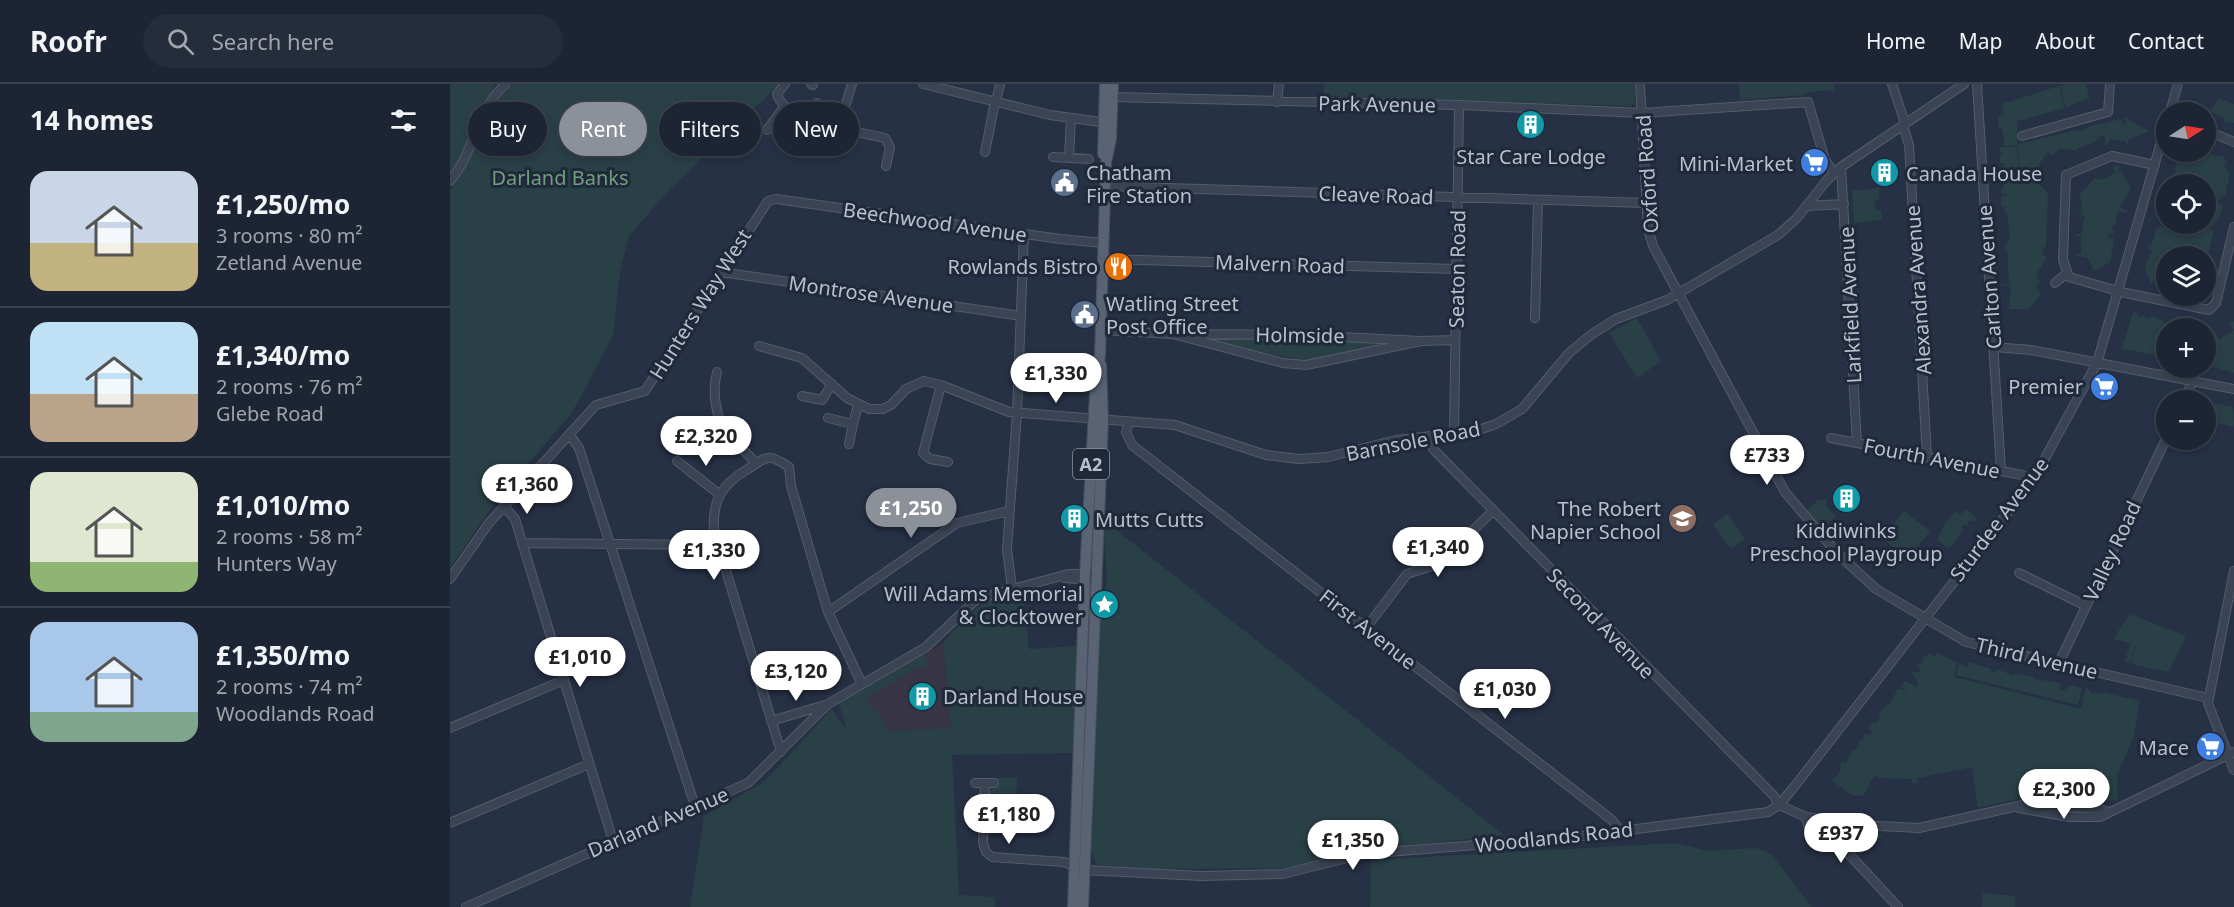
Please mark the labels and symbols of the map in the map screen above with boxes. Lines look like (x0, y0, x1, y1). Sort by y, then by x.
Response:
street label: Park Avenue (1318, 89, 1436, 119)
north arrow (2156, 102, 2216, 162)
building icon: Star Care Lodge (1515, 109, 1547, 141)
street label: Oxford Road (1629, 114, 1665, 234)
place label: Star Care Lodge (1456, 143, 1606, 170)
supermarket icon: Mini-Market (1798, 147, 1830, 179)
place label: Mini-Market (1679, 150, 1793, 177)
building icon: Canada House (1869, 157, 1901, 189)
place label: Chatham Fire Station (1086, 159, 1192, 209)
place label: Canada House (1906, 160, 2042, 187)
park label: Darland Banks (491, 164, 629, 191)
public building icon: Chatham Fire Station (1049, 167, 1081, 199)
street label: Cleave Road (1318, 180, 1434, 210)
street label: Beechwood Avenue (841, 196, 1029, 248)
street label: Alexandra Avenue (1899, 204, 1937, 376)
street label: Carlton Avenue (1970, 204, 2008, 350)
street label: Seaton Road (1442, 210, 1472, 328)
street label: Hunters Way West (643, 224, 757, 384)
street label: Larkfield Avenue (1832, 226, 1868, 384)
street label: Malvern Road (1215, 248, 1345, 280)
restaurant icon: Rowlands Bistro (1103, 250, 1135, 282)
place label: Rowlands Bistro (947, 253, 1098, 280)
street label: Montrose Avenue (787, 269, 955, 319)
place label: Watling Street Post Office (1106, 290, 1239, 340)
public building icon: Watling Street Post Office (1069, 298, 1101, 330)
street label: Holmside (1255, 321, 1345, 349)
pin: £1,330 (1007, 353, 1105, 404)
supermarket icon: Premier (2088, 370, 2120, 402)
place label: Premier (2008, 373, 2083, 400)
street label: Barnsole Road (1344, 415, 1482, 467)
pin: £2,320 (657, 416, 755, 467)
street label: Fourth Avenue (1862, 432, 2002, 484)
pin: £733 (1731, 435, 1803, 486)
road number: A2 (1073, 449, 1109, 479)
street label: Sturdee Avenue (1943, 451, 2055, 587)
pin: £1,360 (478, 464, 576, 515)
building icon: Kiddiwinks Preschool Playgroup (1830, 483, 1862, 515)
pin: £1,250 (862, 488, 960, 539)
place label: The Robert Napier School (1530, 495, 1661, 545)
street label: Valley Road (2077, 497, 2147, 605)
building icon: Mutts Cutts (1058, 503, 1090, 535)
school or university icon: The Robert Napier School (1666, 503, 1698, 535)
place label: Mutts Cutts (1095, 506, 1204, 533)
place label: Kiddiwinks Preschool Playgroup (1750, 517, 1942, 567)
pin: £1,340 (1389, 527, 1487, 578)
pin: £1,330 (665, 530, 763, 581)
street label: Second Avenue (1541, 562, 1661, 684)
place label: Will Adams Memorial & Clocktower (884, 580, 1083, 630)
street label: First Avenue (1314, 583, 1422, 675)
place icon: Will Adams Memorial & Clocktower (1088, 589, 1120, 621)
street label: Third Avenue (1973, 631, 2101, 685)
pin: £1,010 (531, 637, 629, 688)
pin: £3,120 (747, 651, 845, 702)
pin: £1,030 (1456, 669, 1554, 720)
building icon: Darland House (906, 680, 938, 712)
place label: Darland House (943, 683, 1083, 710)
supermarket icon: Mace (2194, 731, 2226, 763)
place label: Mace (2139, 734, 2189, 761)
pin: £2,300 (2015, 769, 2113, 820)
street label: Darland Avenue (583, 780, 733, 864)
pin: £1,180 (960, 794, 1058, 845)
pin: £937 (1805, 813, 1877, 864)
street label: Woodlands Road (1474, 815, 1634, 859)
pin: £1,350 (1304, 820, 1402, 871)

